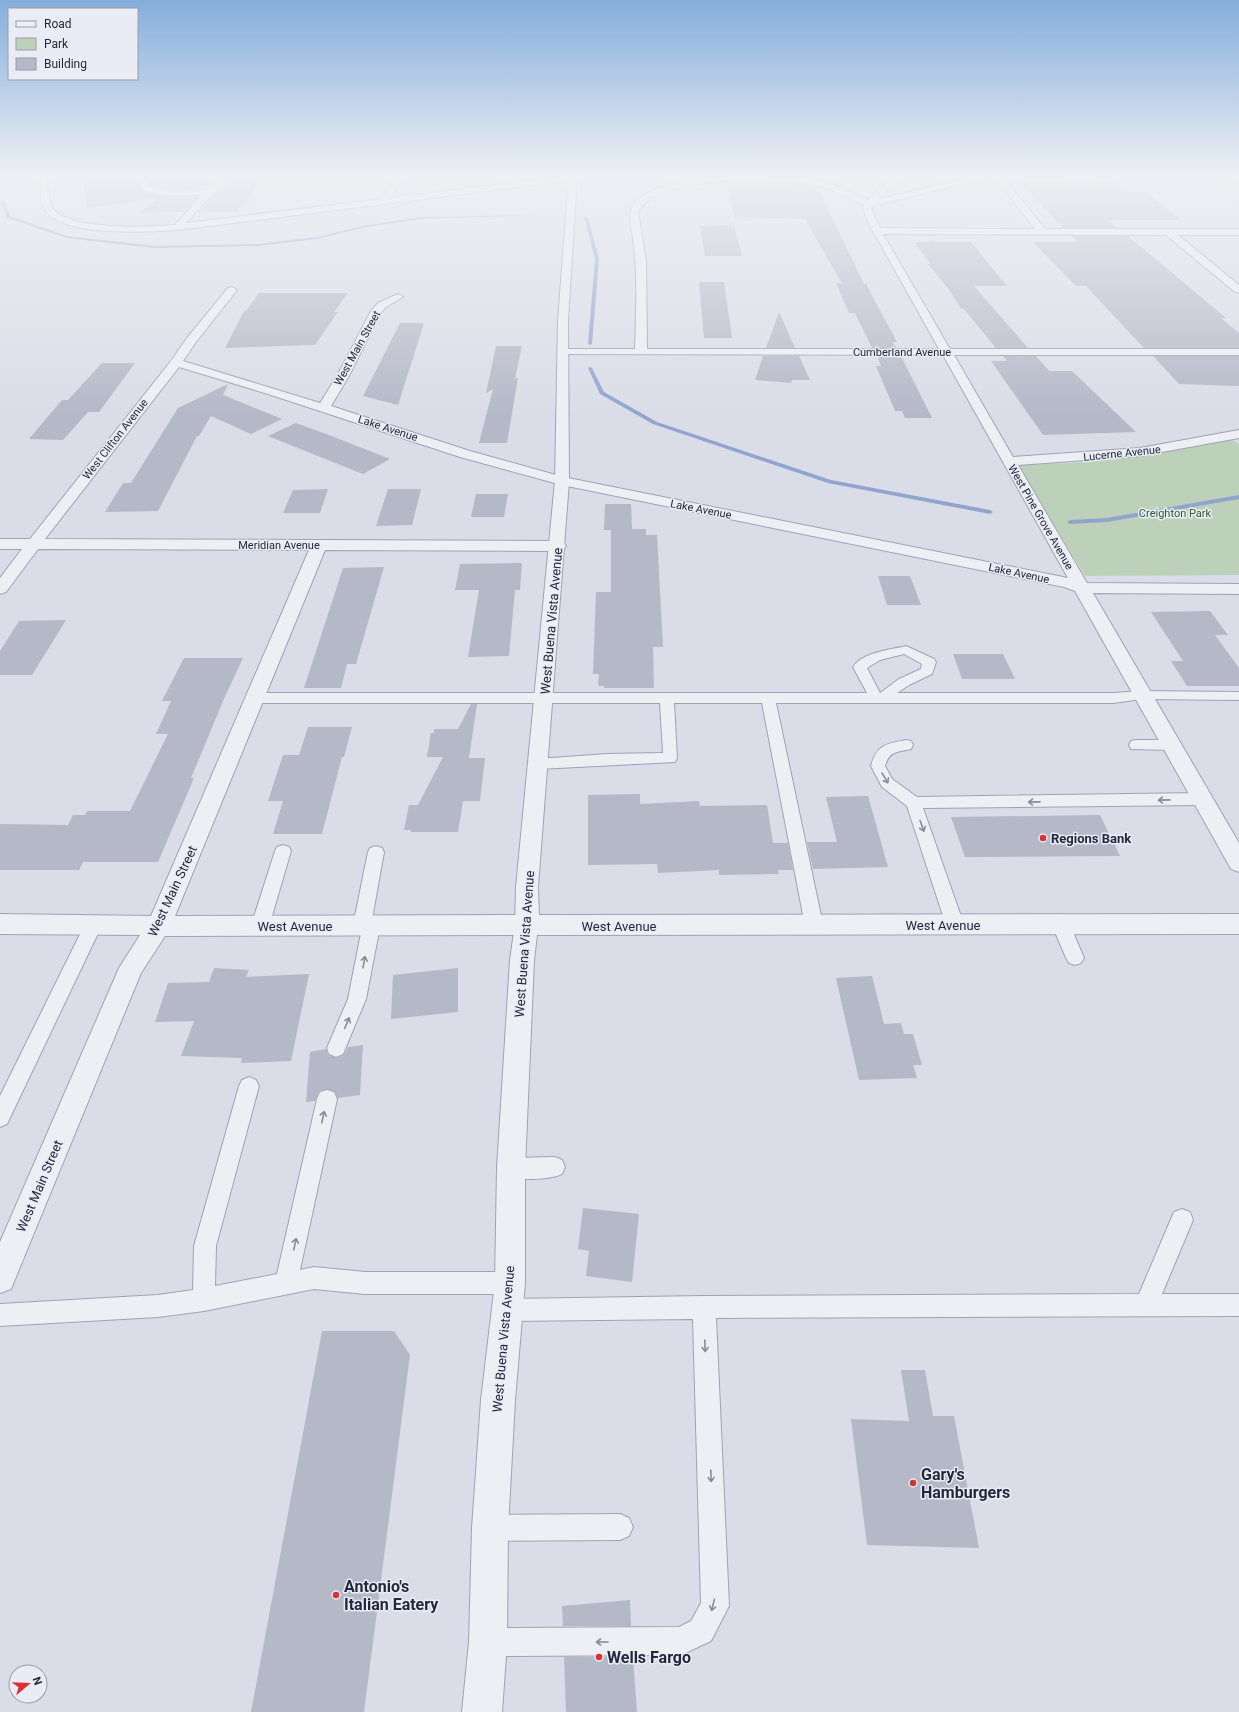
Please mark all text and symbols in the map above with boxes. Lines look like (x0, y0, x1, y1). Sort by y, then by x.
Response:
legend (8, 8, 138, 80)
text: Road (44, 17, 72, 31)
text: Park (44, 37, 69, 51)
text: Building (44, 57, 87, 71)
street label: West Main Street (332, 308, 384, 388)
street label: Cumberland Avenue (853, 346, 951, 359)
street label: West Clifton Avenue (80, 396, 151, 482)
street label: Lake Avenue (356, 413, 419, 444)
street label: Lucerne Avenue (1083, 443, 1162, 464)
street label: West Pine Grove Avenue (1005, 463, 1076, 572)
street label: Lake Avenue (669, 497, 733, 522)
park label: Creighton Park (1139, 507, 1212, 520)
street label: Meridian Avenue (238, 539, 320, 552)
street label: West Buena Vista Avenue (538, 547, 565, 695)
street label: Lake Avenue (987, 561, 1051, 586)
one-way arrow (881, 772, 889, 784)
one-way arrow (1158, 796, 1171, 804)
one-way arrow (1028, 798, 1041, 805)
one-way arrow (919, 820, 926, 833)
place label: Regions Bank (1051, 831, 1132, 846)
marker: Regions Bank (1038, 833, 1048, 843)
street label: West Main Street (145, 843, 200, 939)
street label: West Buena Vista Avenue (512, 870, 537, 1018)
street label: West Avenue (906, 918, 981, 933)
street label: West Avenue (258, 919, 333, 934)
street label: West Avenue (582, 919, 657, 934)
one-way arrow (360, 956, 368, 969)
one-way arrow (344, 1018, 351, 1030)
one-way arrow (319, 1111, 327, 1124)
street label: West Main Street (13, 1138, 66, 1235)
one-way arrow (291, 1238, 299, 1251)
street label: West Buena Vista Avenue (490, 1265, 517, 1413)
one-way arrow (702, 1339, 709, 1352)
place label: Gary's Hamburgers (921, 1465, 1010, 1502)
one-way arrow (707, 1469, 715, 1482)
marker: Gary's Hamburgers (908, 1478, 918, 1488)
place label: Antonio's Italian Eatery (344, 1577, 439, 1614)
marker: Antonio's Italian Eatery (331, 1590, 341, 1600)
one-way arrow (709, 1599, 717, 1612)
one-way arrow (596, 1638, 609, 1645)
place label: Wells Fargo (607, 1648, 691, 1667)
marker: Wells Fargo (594, 1652, 604, 1662)
north arrow (8, 1664, 48, 1704)
text: N (30, 1675, 44, 1687)

